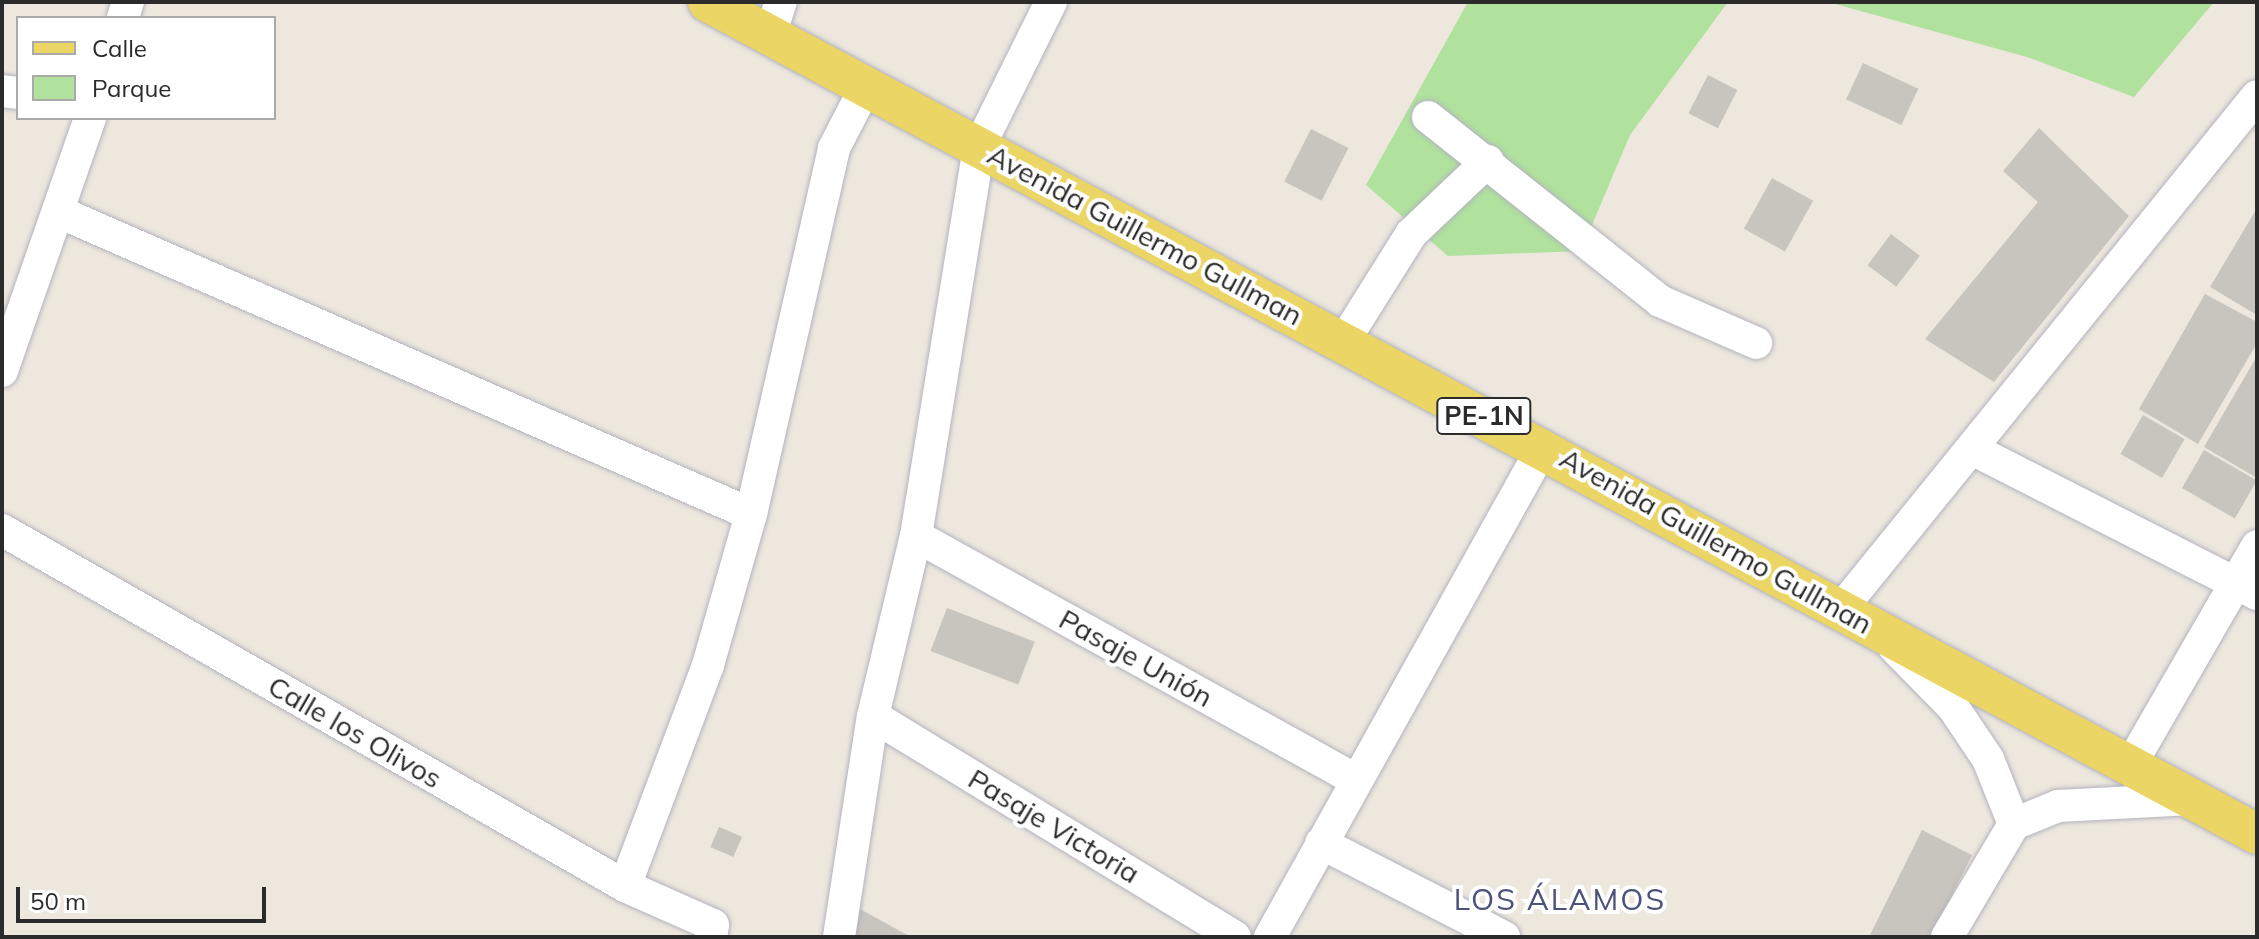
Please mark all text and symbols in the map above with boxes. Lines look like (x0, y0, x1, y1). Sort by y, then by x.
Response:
legend (16, 16, 276, 120)
text: Calle (92, 33, 147, 63)
text: Parque (92, 73, 171, 103)
street label: Avenida Guillermo Gullman (982, 138, 1308, 332)
road number: PE-1N (1436, 394, 1532, 438)
street label: Avenida Guillermo Gullman (1554, 441, 1878, 641)
street label: Pasaje Unión (1053, 602, 1219, 714)
street label: Calle los Olivos (262, 669, 448, 795)
street label: Pasaje Victoria (962, 762, 1146, 890)
scale bar (20, 871, 270, 921)
district label: LOS ÁLAMOS (1454, 881, 1666, 917)
text: 50 m (30, 886, 86, 916)

